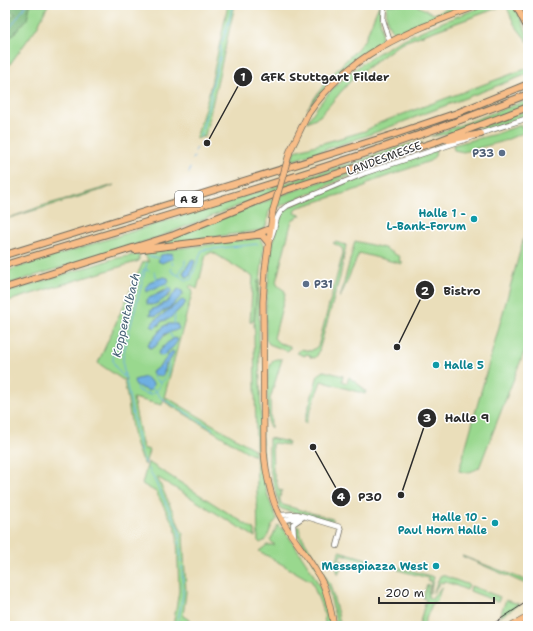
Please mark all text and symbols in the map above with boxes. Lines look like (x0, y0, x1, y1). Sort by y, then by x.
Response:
callout: GFK Stuttgart Filder (233, 65, 398, 89)
text: 1 (240, 69, 246, 85)
text: GFK Stuttgart Filder (261, 69, 390, 85)
street label: LANDESMESSE (345, 138, 424, 179)
place label: P33 (472, 146, 494, 161)
marker: P33 (497, 148, 507, 158)
road number: A 8 (175, 191, 203, 207)
place label: Halle 1 - L-Bank-Forum (387, 206, 466, 234)
marker: Halle 1 - L-Bank-Forum (469, 214, 479, 224)
water label: Koppentalbach (109, 271, 143, 359)
place label: P31 (314, 277, 333, 292)
callout: Bistro (415, 278, 488, 302)
marker: P31 (301, 279, 311, 289)
text: 2 (421, 283, 430, 299)
text: Bistro (443, 283, 481, 299)
place label: Halle 5 (444, 358, 484, 373)
marker: Halle 5 (431, 360, 441, 370)
callout: Halle 9 (417, 406, 497, 430)
text: 3 (423, 410, 431, 426)
text: Halle 9 (445, 410, 489, 426)
callout: P30 (331, 485, 390, 509)
text: 4 (337, 489, 346, 505)
text: P30 (358, 489, 382, 505)
place label: Halle 10 - Paul Horn Halle (398, 510, 487, 538)
marker: Halle 10 - Paul Horn Halle (490, 518, 500, 528)
place label: Messepiazza West (322, 559, 429, 574)
marker: Messepiazza West (431, 561, 441, 571)
scale bar (379, 579, 494, 605)
text: 200 m (385, 585, 424, 601)

